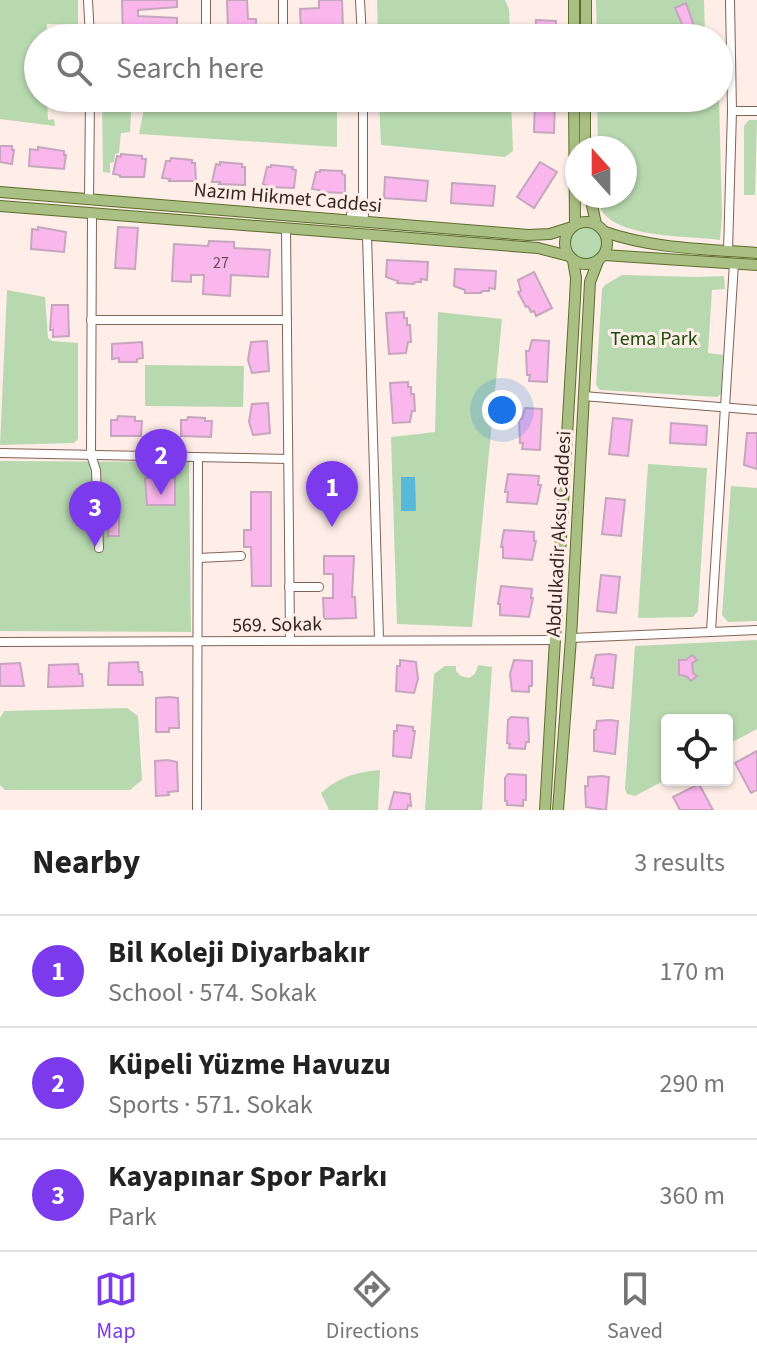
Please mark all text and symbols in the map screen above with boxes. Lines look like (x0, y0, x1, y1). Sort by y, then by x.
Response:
search box (24, 24, 733, 112)
icon: search (52, 46, 96, 90)
text: Search here (116, 47, 264, 90)
north arrow (565, 136, 637, 208)
street label: Nazım Hikmet Caddesi (193, 176, 383, 220)
house number: 27 (213, 252, 229, 274)
park label: Tema Park (610, 325, 698, 353)
your location (482, 390, 522, 430)
pin: 2 (135, 429, 187, 495)
street label: Abdulkadir Aksu Caddesi (540, 430, 578, 638)
pin: 1 (306, 461, 358, 527)
pin: 3 (69, 481, 121, 547)
street label: 569. Sokak (232, 610, 322, 640)
map controls (661, 714, 733, 786)
button: locate (661, 714, 733, 786)
text: Nearby (32, 838, 140, 887)
text: 3 results (634, 844, 725, 881)
text: Bil Koleji Diyarbakır (108, 931, 370, 974)
text: 1 (51, 953, 65, 990)
text: 170 m (659, 953, 725, 990)
text: School · 574. Sokak (108, 974, 317, 1011)
text: Küpeli Yüzme Havuzu (108, 1043, 391, 1086)
text: 2 (51, 1065, 65, 1102)
text: 290 m (659, 1065, 725, 1102)
text: Sports · 571. Sokak (108, 1086, 313, 1123)
text: Kayapınar Spor Parkı (108, 1155, 387, 1198)
text: 3 (51, 1177, 65, 1214)
text: 360 m (659, 1177, 725, 1214)
text: Park (108, 1198, 157, 1235)
tab: Map (94, 1267, 138, 1347)
tab: Directions (326, 1267, 419, 1347)
tab: Saved (607, 1267, 663, 1347)

